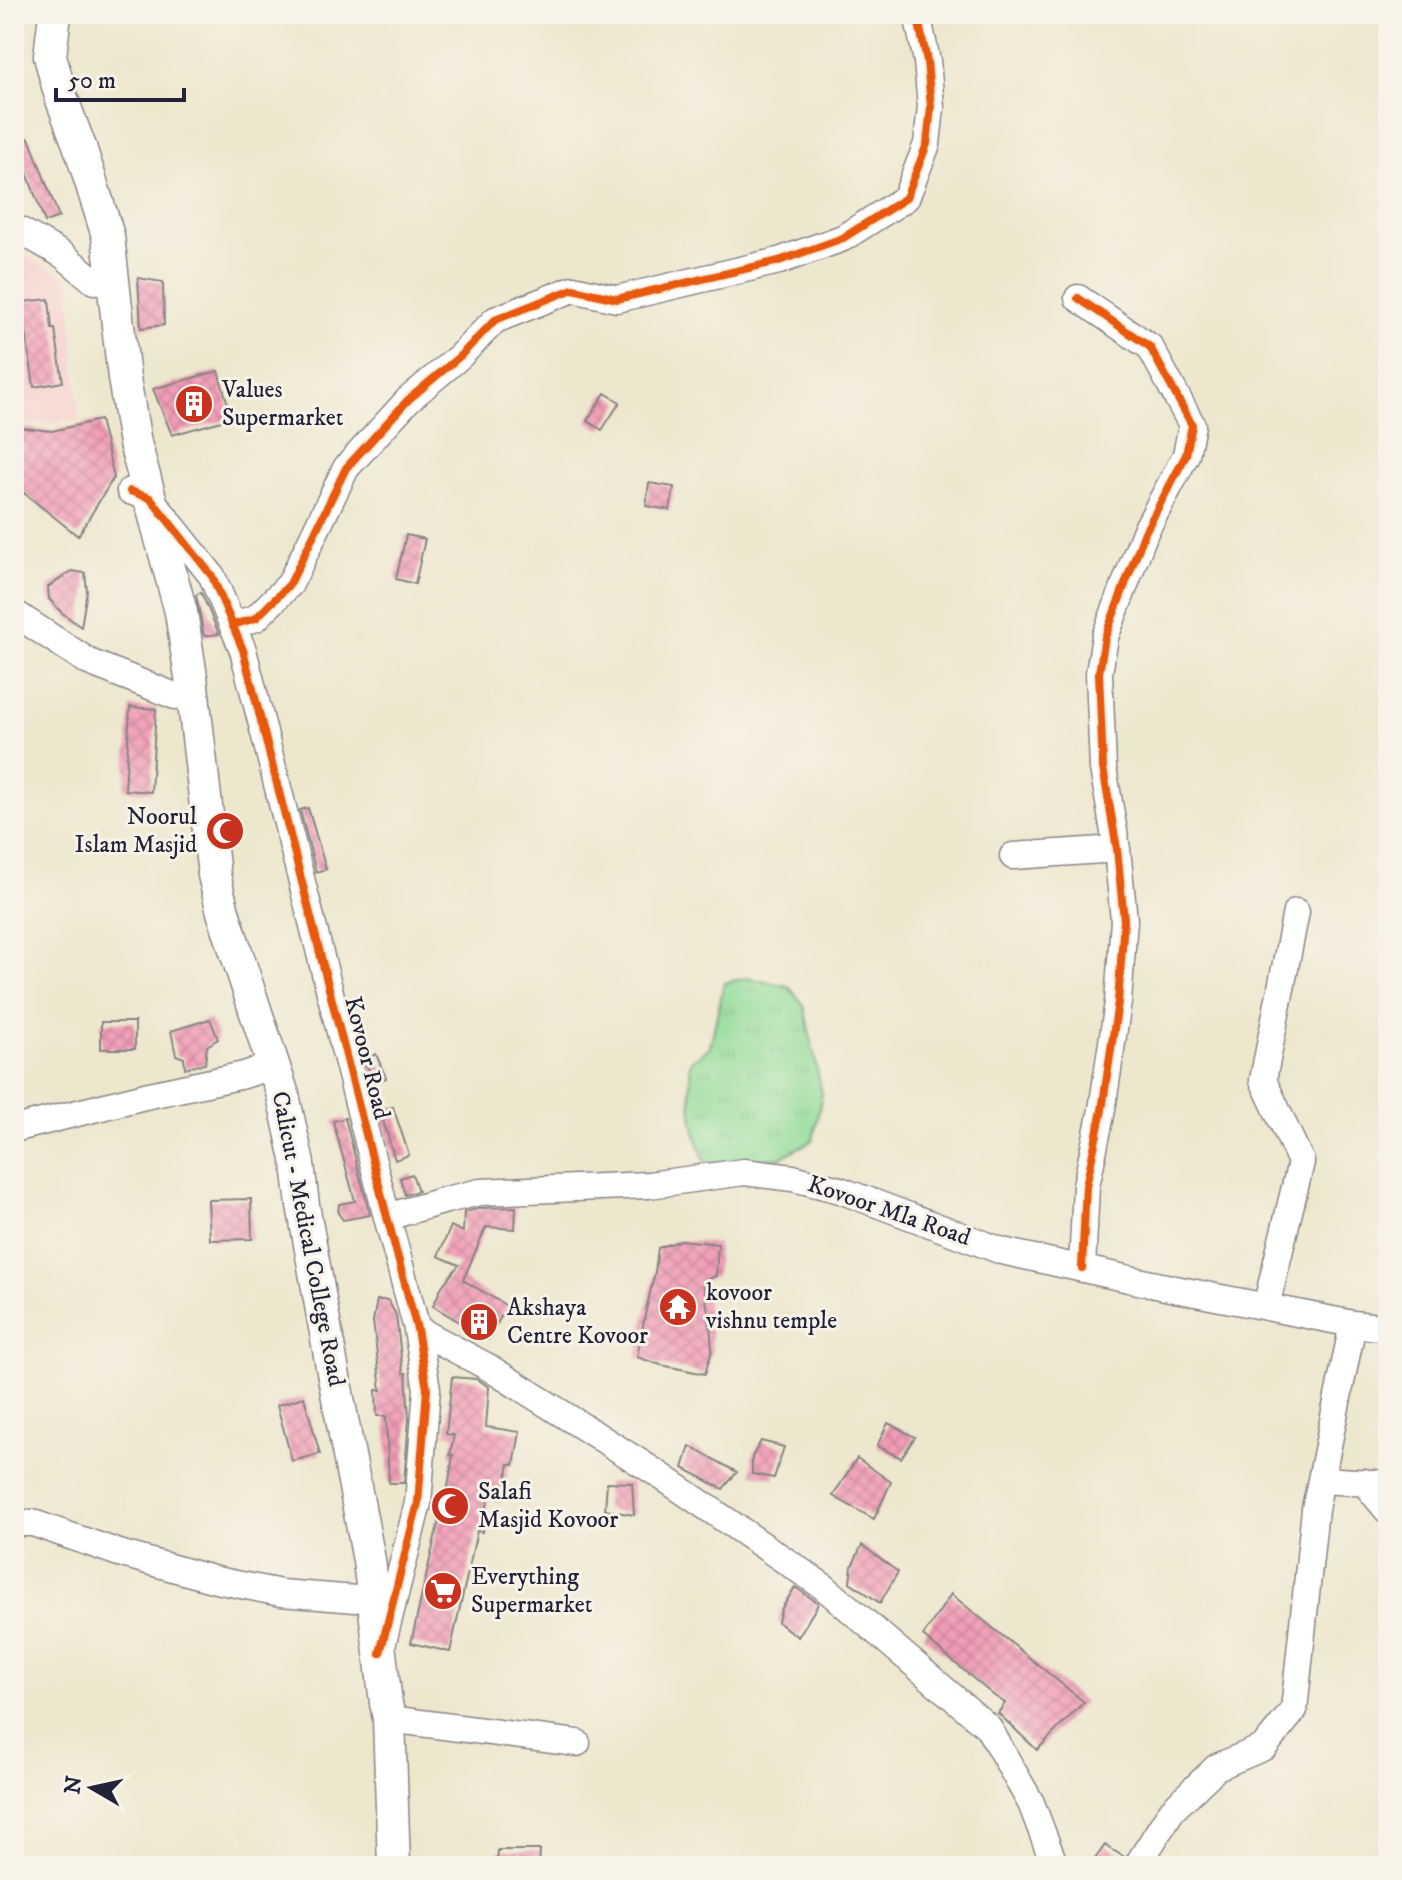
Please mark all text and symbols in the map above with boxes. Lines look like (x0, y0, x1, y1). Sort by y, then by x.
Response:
scale bar (56, 52, 184, 102)
text: 50 m (68, 66, 116, 96)
place label: Values Supermarket (221, 375, 344, 433)
building icon: Values Supermarket (173, 383, 215, 425)
place label: Noorul Islam Masjid (74, 802, 198, 860)
mosque icon: Noorul Islam Masjid (204, 810, 246, 852)
street label: Kovoor Road (337, 993, 397, 1123)
street label: Calicut - Medical College Road (265, 1089, 351, 1389)
street label: Kovoor Mla Road (804, 1169, 974, 1253)
place label: kovoor vishnu temple (705, 1278, 837, 1336)
temple icon: kovoor vishnu temple (657, 1286, 699, 1328)
place label: Akshaya Centre Kovoor (507, 1293, 648, 1351)
building icon: Akshaya Centre Kovoor (458, 1301, 500, 1343)
place label: Salafi Masjid Kovoor (478, 1477, 618, 1535)
mosque icon: Salafi Masjid Kovoor (429, 1485, 471, 1527)
place label: Everything Supermarket (471, 1562, 593, 1620)
supermarket icon: Everything Supermarket (422, 1570, 464, 1612)
north arrow (52, 1748, 132, 1828)
text: N (59, 1774, 88, 1796)

